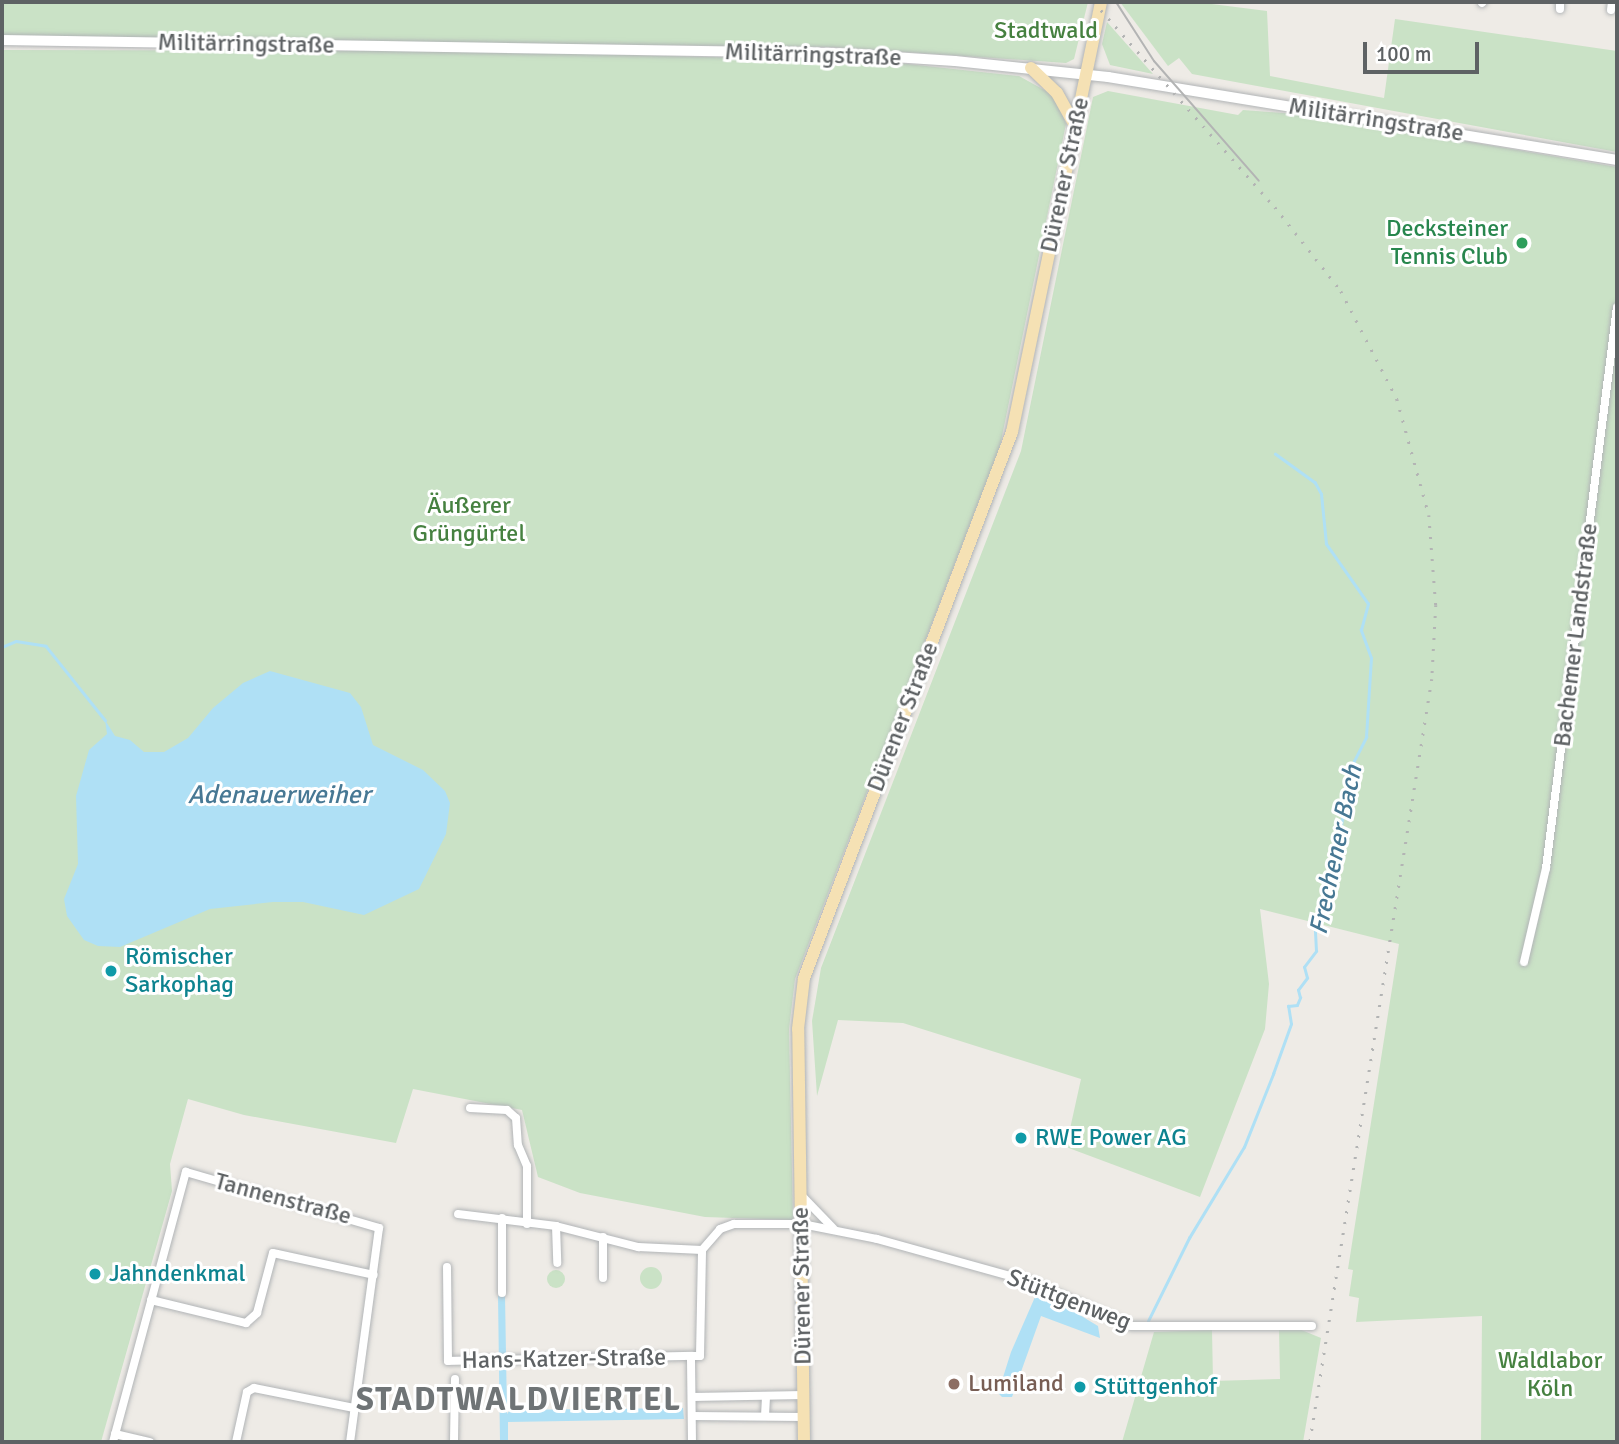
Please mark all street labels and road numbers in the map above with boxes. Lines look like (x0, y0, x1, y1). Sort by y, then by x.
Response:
street label: Militärringstraße (157, 28, 335, 60)
street label: Militärringstraße (724, 38, 902, 72)
street label: Militärringstraße (1286, 92, 1466, 148)
street label: Dürener Straße (1034, 95, 1096, 255)
street label: Bachemer Landstraße (1548, 521, 1604, 749)
street label: Dürener Straße (861, 638, 945, 796)
street label: Tannenstraße (212, 1167, 354, 1231)
street label: Dürener Straße (786, 1207, 818, 1365)
street label: Stüttgenweg (1003, 1263, 1135, 1337)
street label: Hans-Katzer-Straße (461, 1343, 667, 1375)

